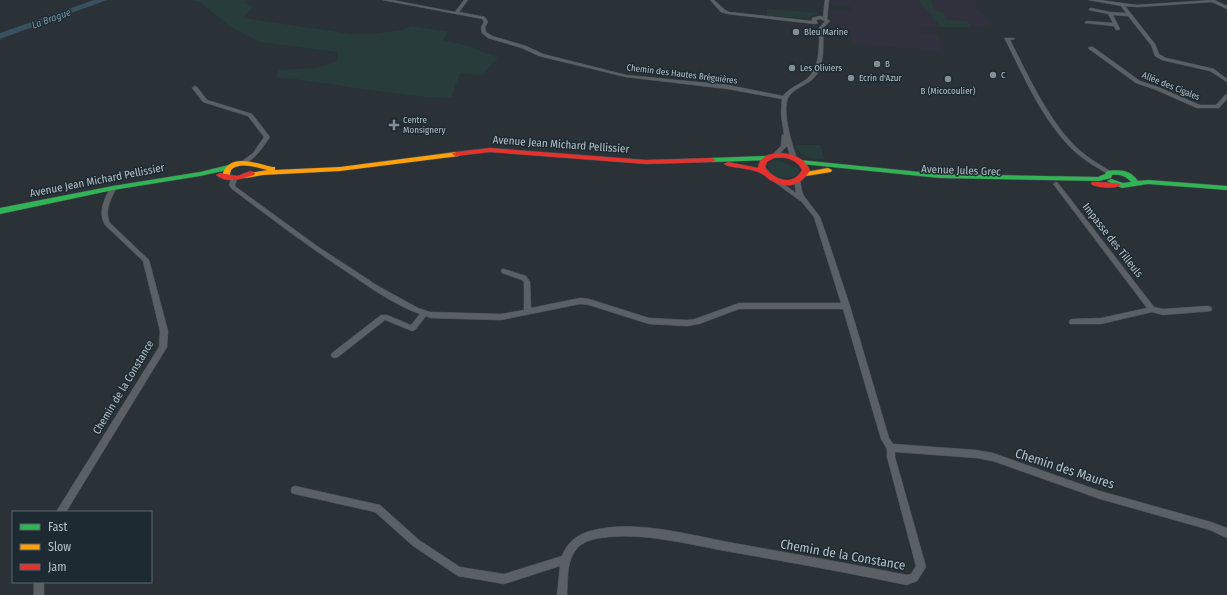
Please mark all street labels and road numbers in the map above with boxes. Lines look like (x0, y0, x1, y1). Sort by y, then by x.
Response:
street label: Chemin des Hautes Bréguières (626, 62, 738, 86)
street label: Allée des Cigales (1141, 70, 1202, 102)
street label: Avenue Jean Michard Pellissier (492, 133, 630, 156)
street label: Avenue Jean Michard Pellissier (29, 161, 166, 200)
street label: Avenue Jules Grec (921, 163, 1001, 178)
street label: Impasse des Tilleuls (1080, 201, 1146, 280)
street label: Chemin de la Constance (90, 338, 157, 437)
street label: Chemin des Maures (1013, 445, 1117, 492)
street label: Chemin de la Constance (779, 536, 907, 573)

